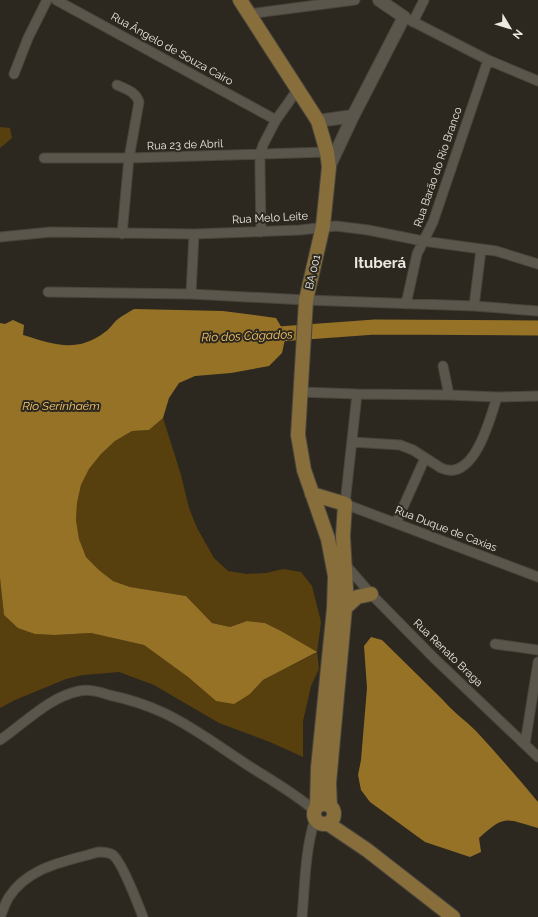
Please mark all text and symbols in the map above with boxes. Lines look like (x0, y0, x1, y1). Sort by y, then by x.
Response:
north arrow (490, 8, 530, 48)
street label: Rua Ângelo de Souza Cairo (109, 9, 236, 88)
text: N (510, 27, 525, 41)
street label: Rua Barão do Rio Branco (411, 105, 465, 229)
street label: Rua 23 de Abril (147, 137, 223, 153)
street label: Rua Melo Leite (232, 209, 309, 226)
street label: BA 001 (303, 253, 323, 291)
district label: Ituberá (354, 254, 406, 272)
water label: Rio dos Cágados (201, 327, 293, 345)
water label: Rio Serinhaém (22, 399, 100, 413)
street label: Rua Duque de Caxias (393, 504, 499, 554)
street label: Rua Renato Braga (411, 617, 485, 689)

